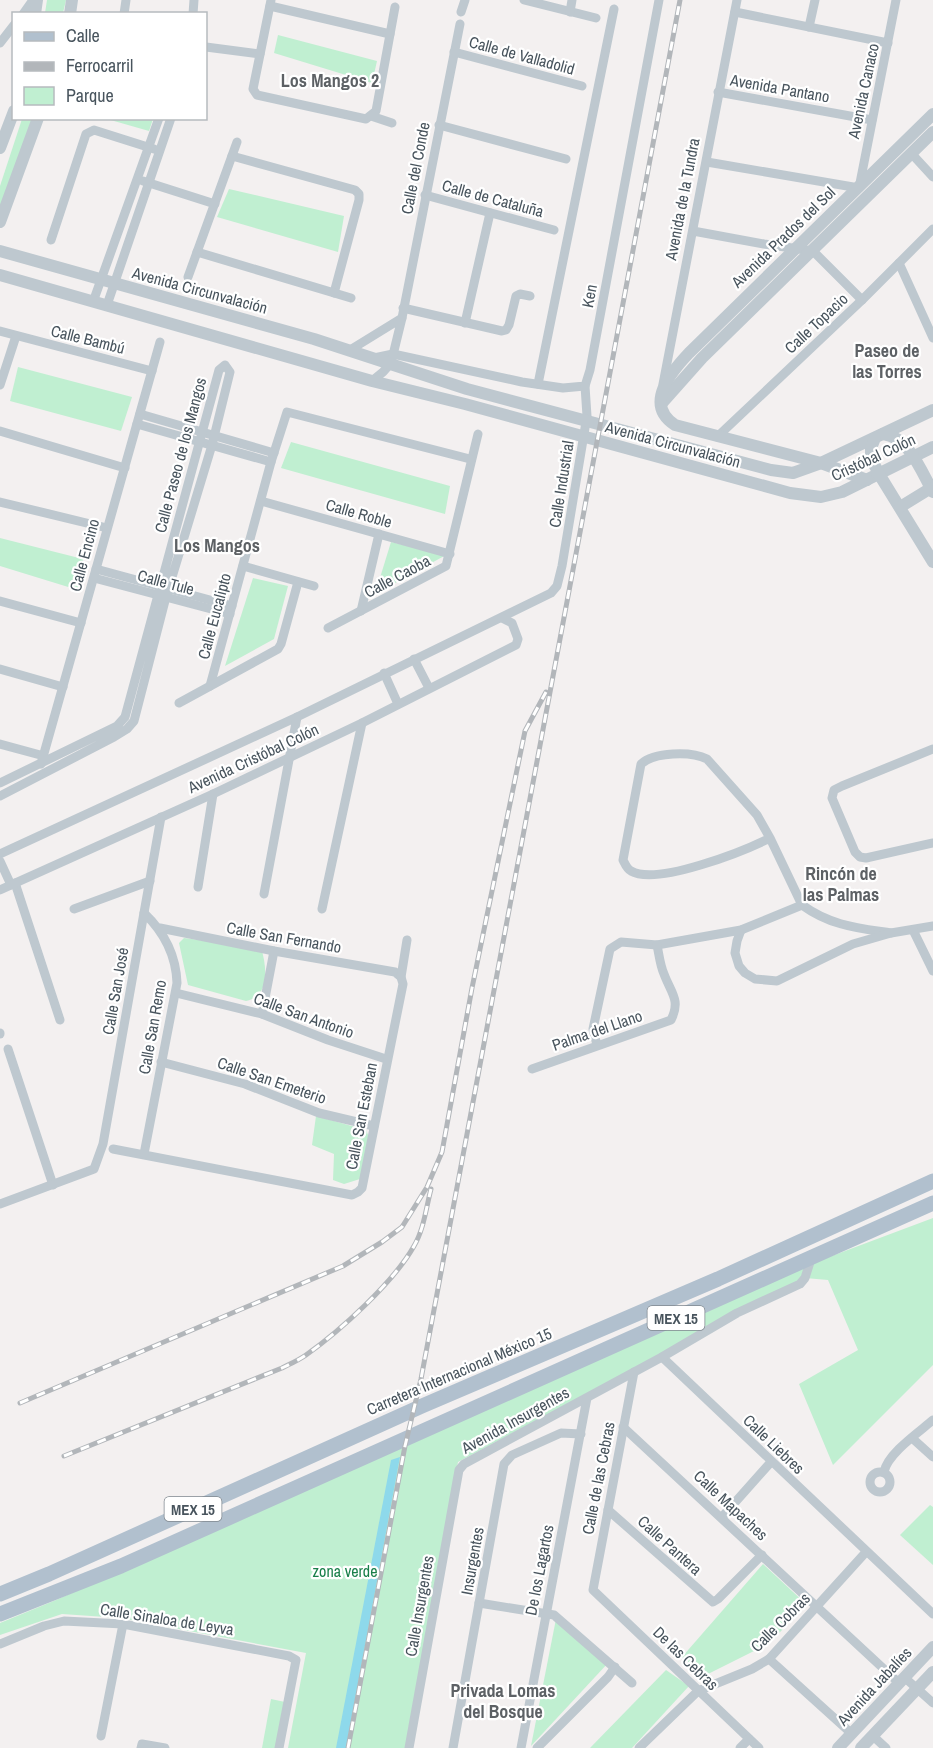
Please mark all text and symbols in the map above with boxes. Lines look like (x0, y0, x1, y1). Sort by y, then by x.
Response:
legend (12, 12, 207, 120)
text: Calle (66, 23, 100, 48)
street label: Calle de Valladolid (467, 30, 577, 80)
street label: Avenida Canaco (842, 41, 884, 142)
text: Ferrocarril (66, 53, 133, 78)
district label: Los Mangos 2 (281, 68, 379, 93)
street label: Avenida Pantano (728, 68, 831, 108)
text: Parque (66, 83, 114, 108)
street label: Calle del Conde (395, 120, 435, 216)
street label: Avenida de la Tundra (659, 135, 705, 263)
street label: Calle de Cataluña (440, 174, 547, 222)
street label: Avenida Prados del Sol (725, 181, 840, 293)
street label: Avenida Circunvalación (129, 261, 270, 319)
street label: Ken (576, 282, 602, 310)
street label: Calle Topacio (780, 288, 852, 358)
street label: Calle Bambú (49, 319, 127, 359)
district label: Paseo de las Torres (852, 338, 922, 384)
street label: Calle Paseo de los Mangos (149, 375, 211, 535)
street label: Avenida Circunvalación (602, 415, 743, 473)
street label: Cristóbal Colón (827, 428, 919, 486)
street label: Calle Industrial (543, 439, 579, 529)
street label: Calle Roble (323, 493, 395, 533)
street label: Calle Encino (64, 516, 104, 594)
district label: Los Mangos (174, 533, 260, 558)
street label: Calle Caoba (360, 549, 435, 603)
street label: Calle Tule (135, 564, 197, 600)
street label: Calle Eucalipto (192, 571, 236, 661)
street label: Avenida Cristóbal Colón (183, 718, 322, 798)
district label: Rincón de las Palmas (803, 861, 879, 907)
street label: Calle San Fernando (225, 916, 343, 958)
street label: Calle San José (97, 946, 133, 1036)
street label: Calle San Remo (133, 978, 171, 1076)
street label: Calle San Antonio (251, 987, 357, 1043)
street label: Palma del Llano (549, 1004, 645, 1056)
street label: Calle San Emeterio (215, 1051, 329, 1109)
street label: Calle San Esteban (340, 1061, 382, 1171)
road number: MEX 15 (648, 1306, 704, 1330)
street label: Carretera Internacional México 15 (363, 1322, 555, 1420)
street label: Avenida Insurgentes (456, 1381, 573, 1459)
street label: Calle Liebres (739, 1409, 809, 1479)
street label: Calle de las Cebras (576, 1420, 620, 1536)
street label: Calle Mapaches (689, 1465, 773, 1545)
road number: MEX 15 (164, 1497, 222, 1521)
street label: Calle Pantera (633, 1510, 707, 1580)
street label: De los Lagartos (519, 1523, 559, 1617)
street label: Insurgentes (455, 1525, 489, 1597)
street label: Calle Insurgentes (399, 1554, 439, 1658)
park label: zona verde (313, 1560, 377, 1582)
street label: Calle Cobras (745, 1587, 815, 1657)
street label: Calle Sinaloa de Leyva (99, 1598, 236, 1641)
street label: De las Cebras (648, 1621, 724, 1695)
street label: Avenida Jabalíes (831, 1642, 916, 1731)
district label: Privada Lomas del Bosque (450, 1678, 556, 1724)

